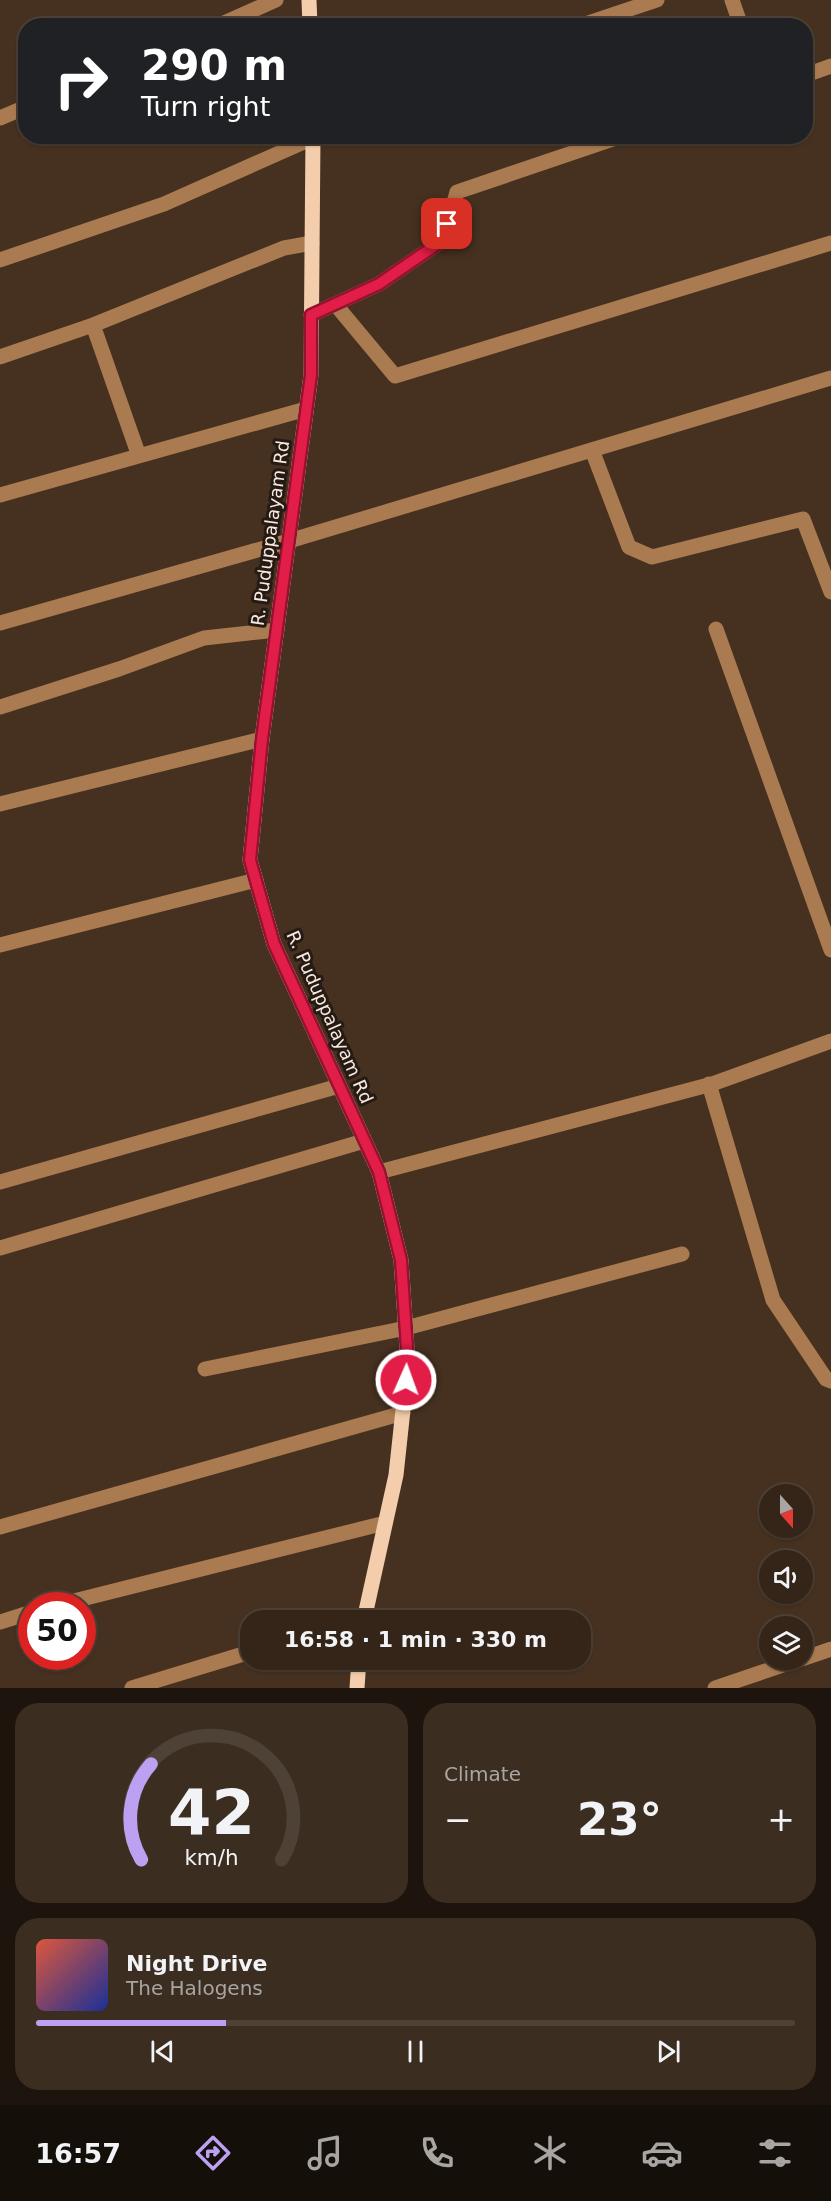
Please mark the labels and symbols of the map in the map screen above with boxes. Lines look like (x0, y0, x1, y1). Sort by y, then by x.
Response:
pin (421, 198, 472, 249)
street label: R. Puduppalayam Rd (247, 439, 293, 627)
street label: R. Puduppalayam Rd (282, 927, 378, 1107)
position arrow (374, 1348, 438, 1412)
north arrow (759, 1484, 813, 1538)
speed limit sign: 50 (18, 1592, 96, 1670)

